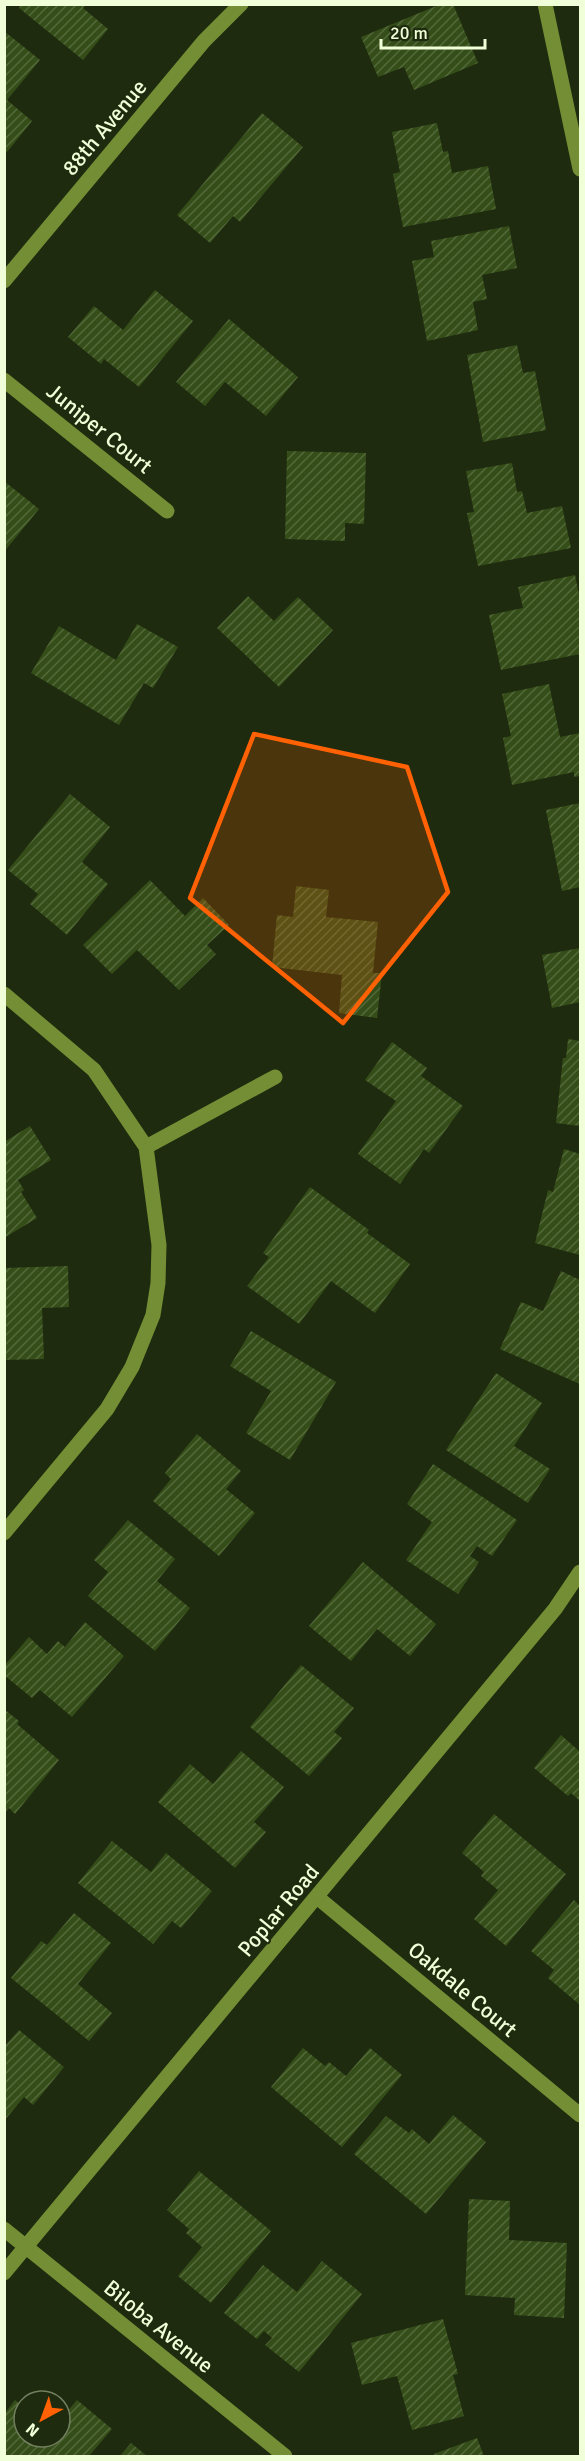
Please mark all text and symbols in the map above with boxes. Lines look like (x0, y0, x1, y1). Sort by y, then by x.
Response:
scale bar (381, 12, 484, 50)
text: 20 m (390, 22, 428, 44)
street label: 88th Avenue (56, 74, 152, 181)
street label: Juniper Court (41, 378, 158, 479)
street label: Poplar Road (232, 1858, 325, 1962)
street label: Oakdale Court (403, 1936, 523, 2043)
street label: Biloba Avenue (98, 2274, 219, 2379)
north arrow (12, 2389, 72, 2449)
text: N (22, 2418, 44, 2441)

